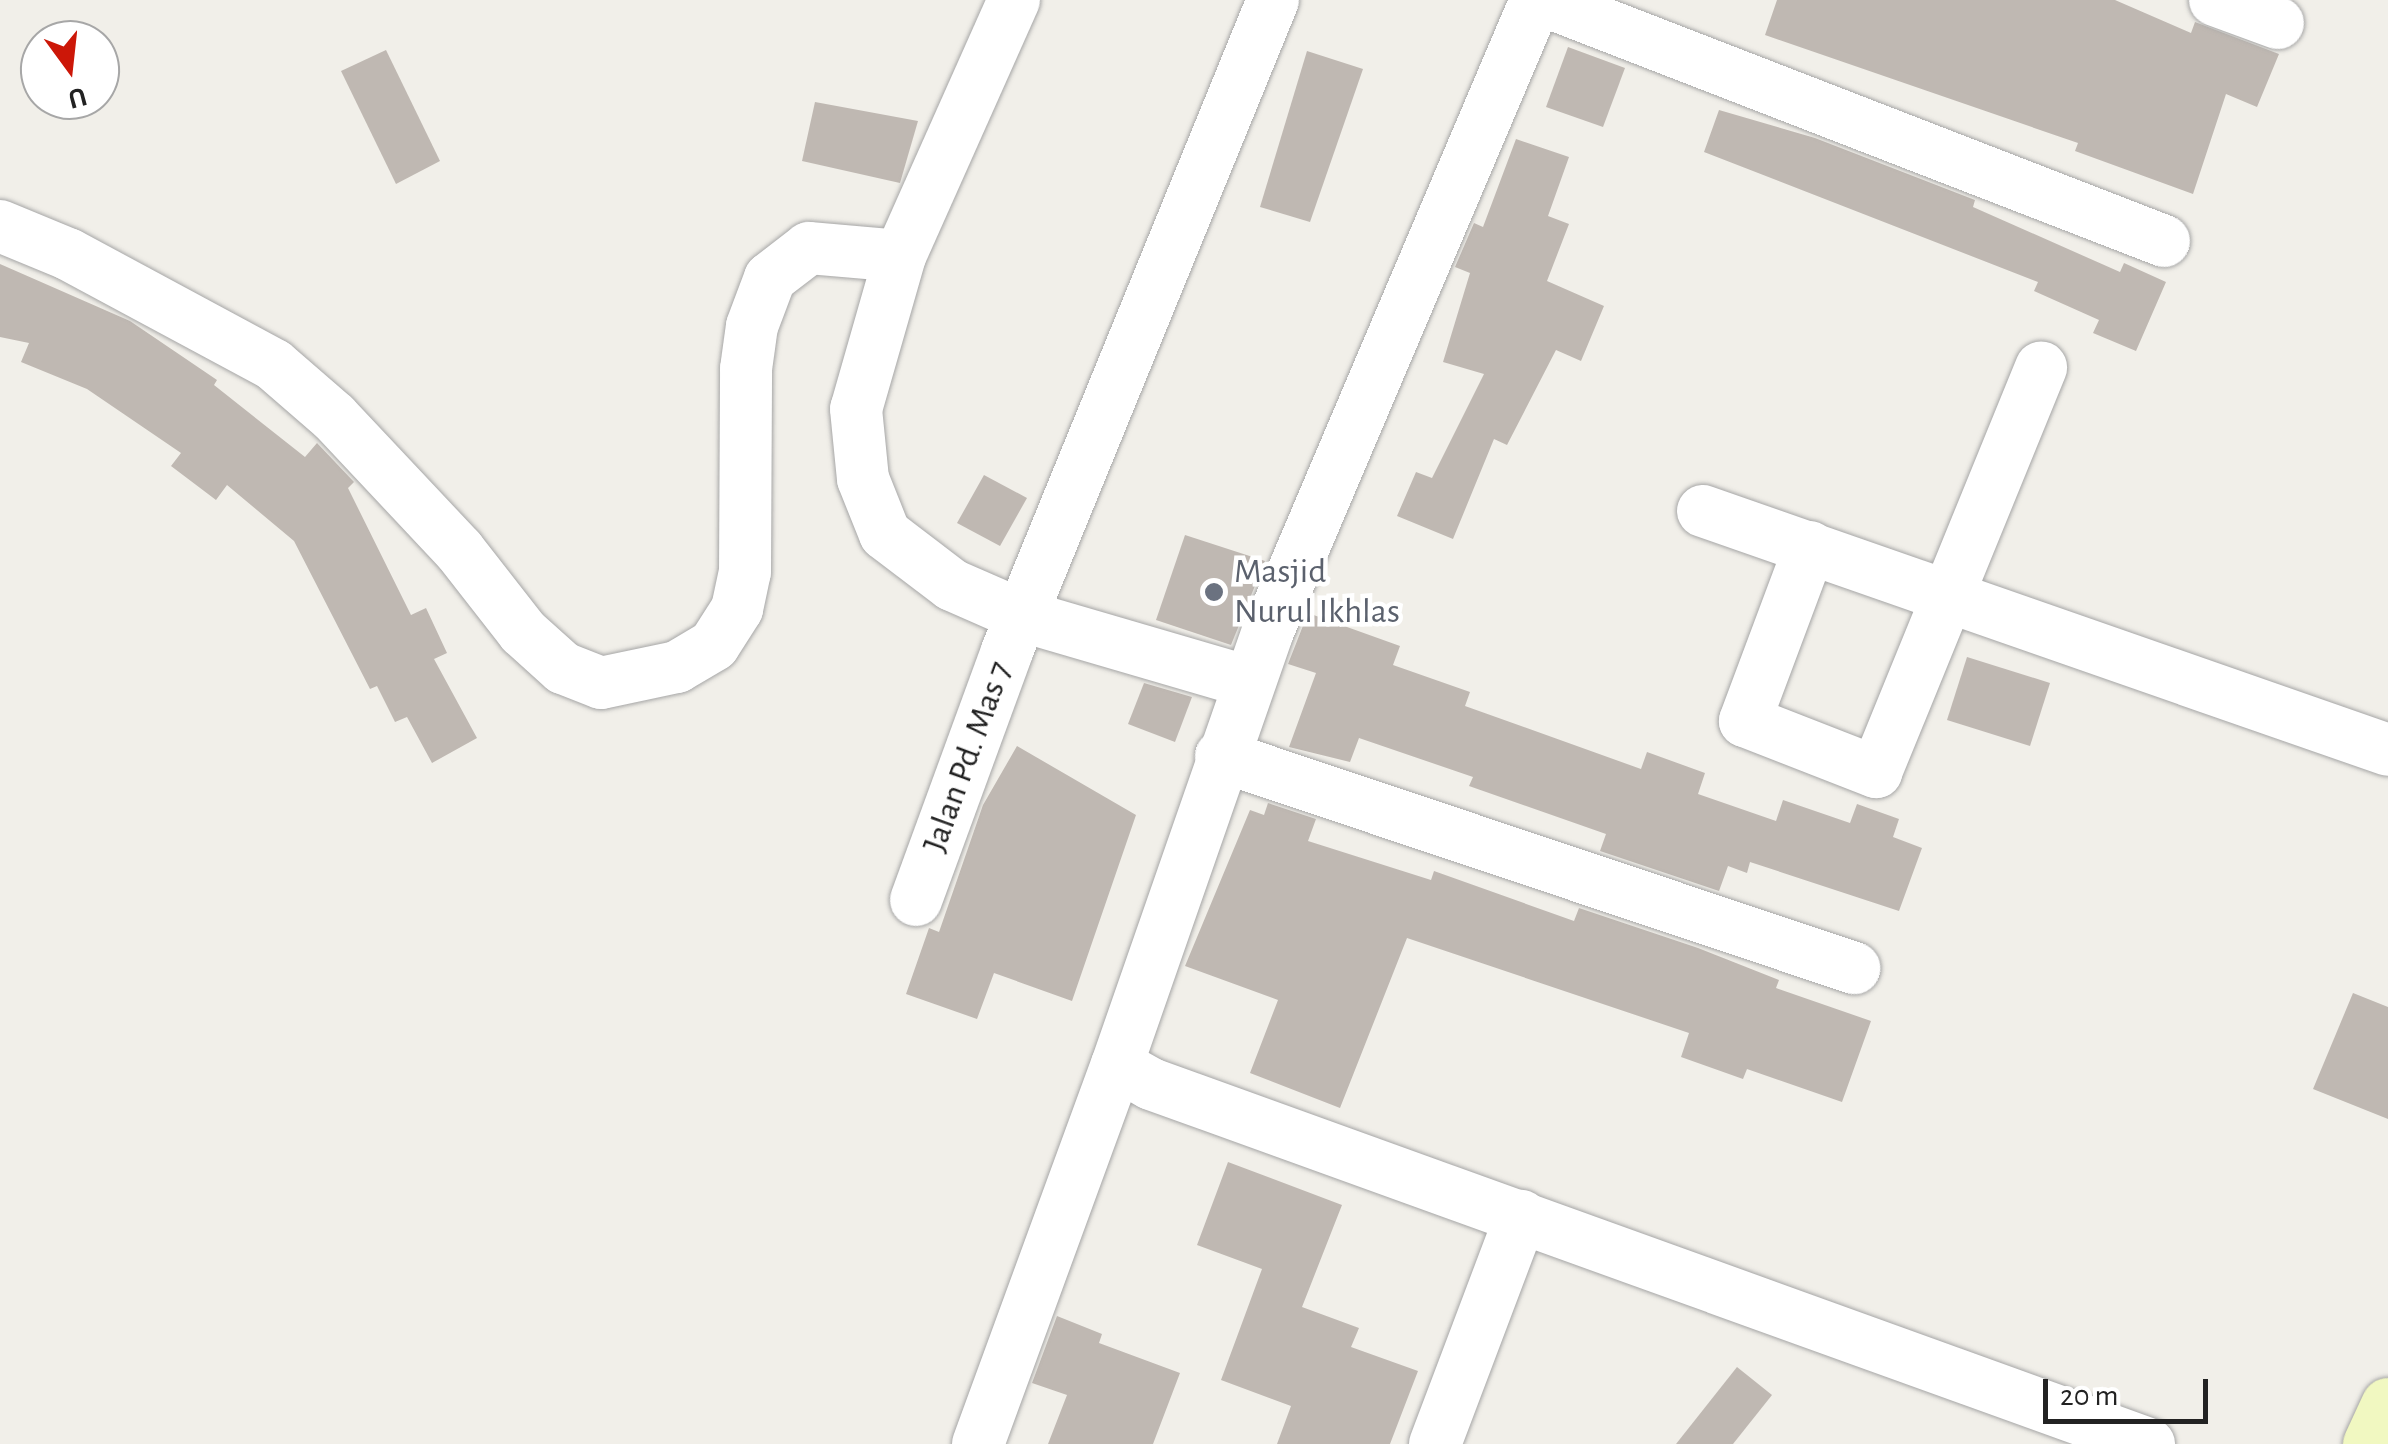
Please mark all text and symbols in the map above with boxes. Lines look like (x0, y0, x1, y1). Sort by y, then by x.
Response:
north arrow (20, 20, 120, 120)
text: U (65, 81, 90, 113)
place label: Masjid Nurul Ikhlas (1234, 551, 1400, 633)
marker: Masjid Nurul Ikhlas (1203, 581, 1225, 603)
street label: Jalan Pd. Mas 7 (914, 656, 1022, 858)
scale bar (2048, 1359, 2213, 1421)
text: 20 m (2060, 1381, 2118, 1411)

